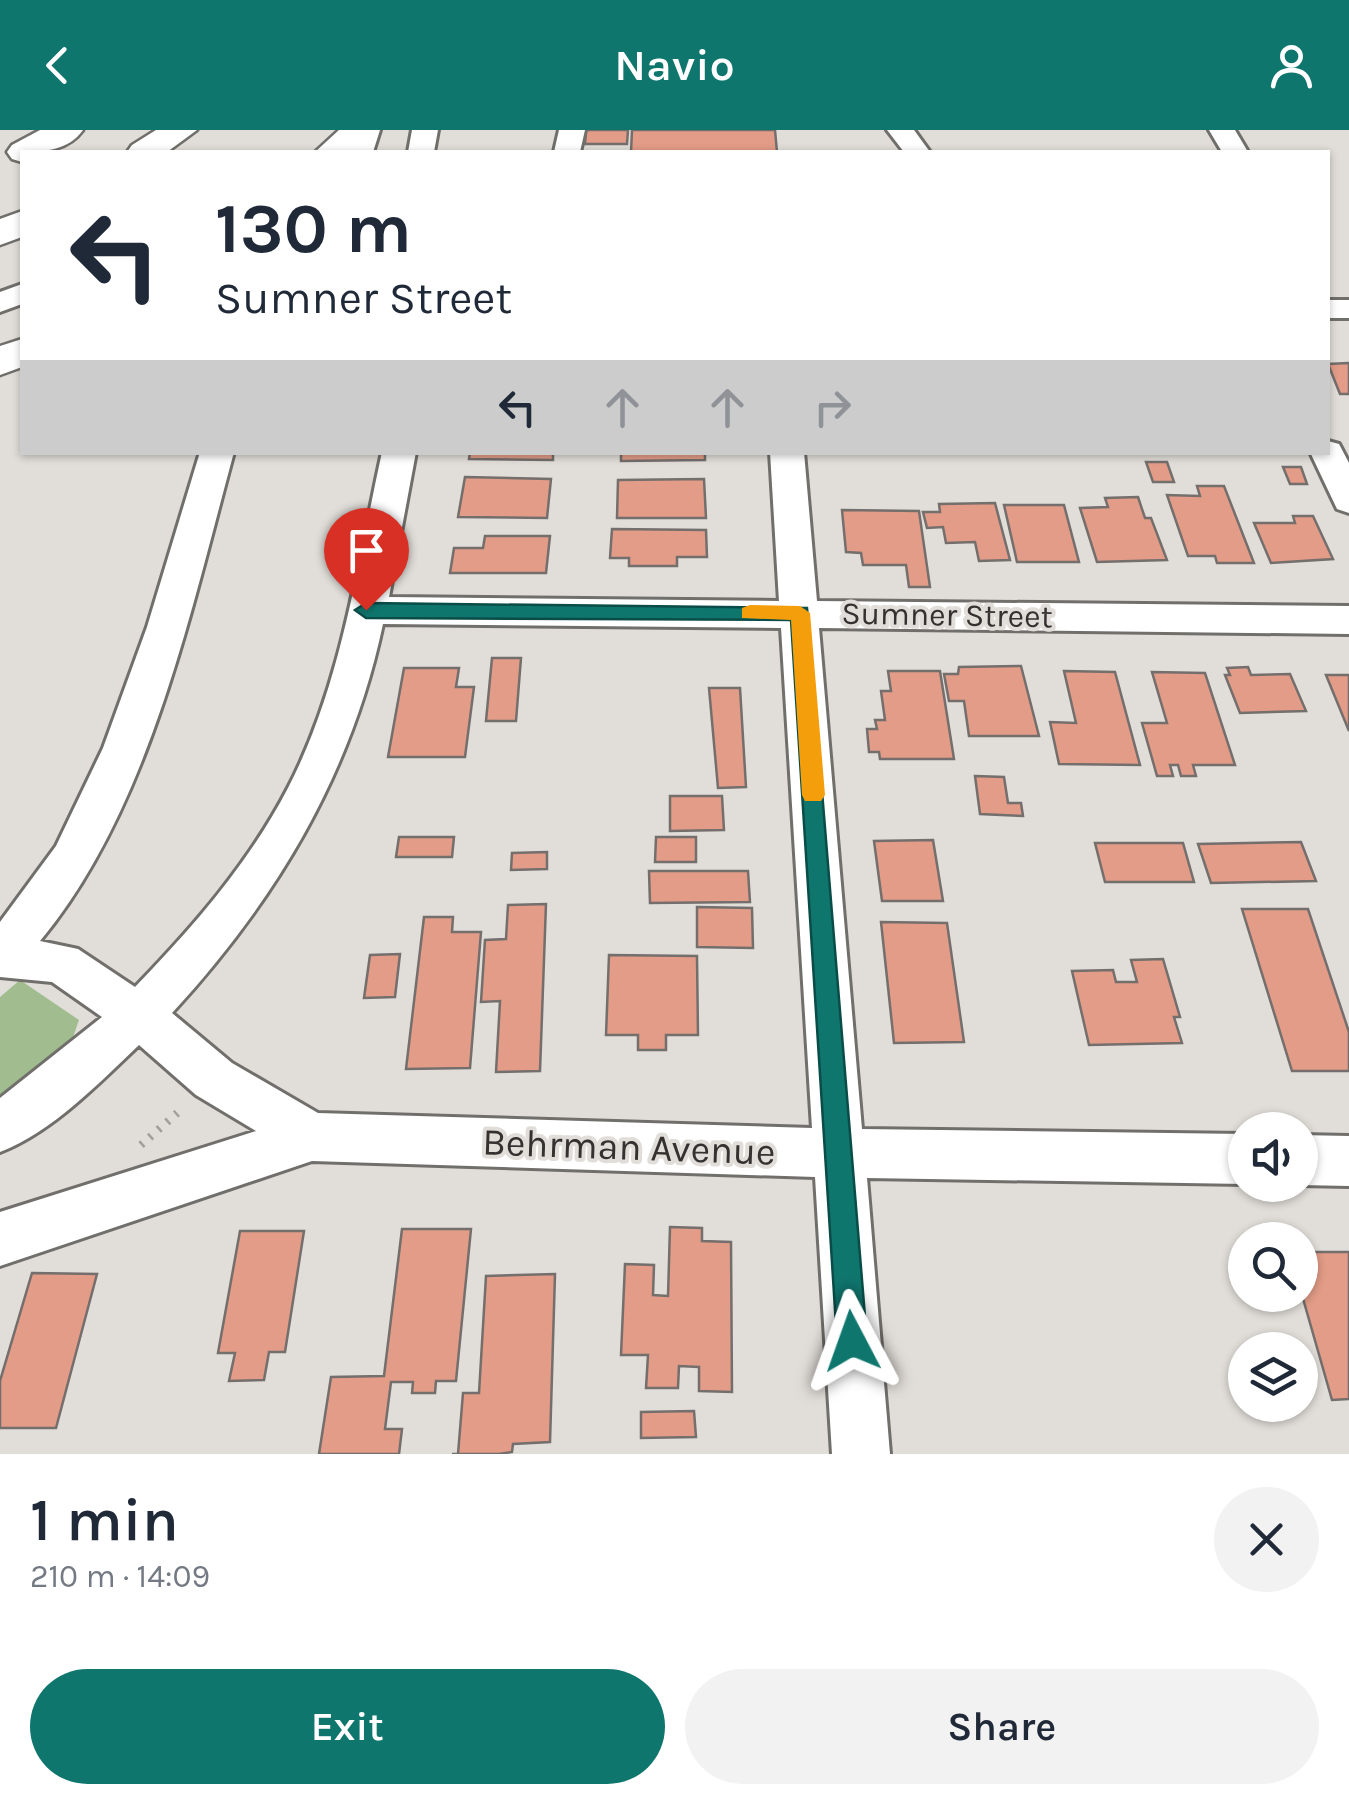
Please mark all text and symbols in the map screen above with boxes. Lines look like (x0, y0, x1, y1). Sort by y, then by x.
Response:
icon: back (30, 38, 85, 93)
icon: person (1264, 38, 1319, 93)
text: Navio (614, 39, 735, 91)
text: 130 m (215, 188, 412, 270)
icon: left (50, 190, 180, 320)
text: Sumner Street (215, 272, 512, 324)
icon: left (490, 380, 545, 435)
icon: ahead (595, 380, 650, 435)
icon: ahead (700, 380, 755, 435)
icon: right (805, 380, 860, 435)
pin (324, 508, 409, 611)
icon: arrive (339, 523, 394, 578)
street label: Sumner Street (841, 595, 1053, 635)
map controls (1228, 1112, 1318, 1422)
button: sound (1228, 1112, 1318, 1202)
street label: Behrman Avenue (482, 1119, 776, 1175)
button: search (1228, 1222, 1318, 1312)
position arrow (800, 1289, 904, 1393)
button: layers (1228, 1332, 1318, 1422)
text: 1 min (30, 1485, 179, 1555)
button: close (1214, 1487, 1319, 1592)
text: 210 m · 14:09 (30, 1558, 210, 1595)
button: Exit (30, 1669, 665, 1784)
button: Share (685, 1669, 1319, 1784)

